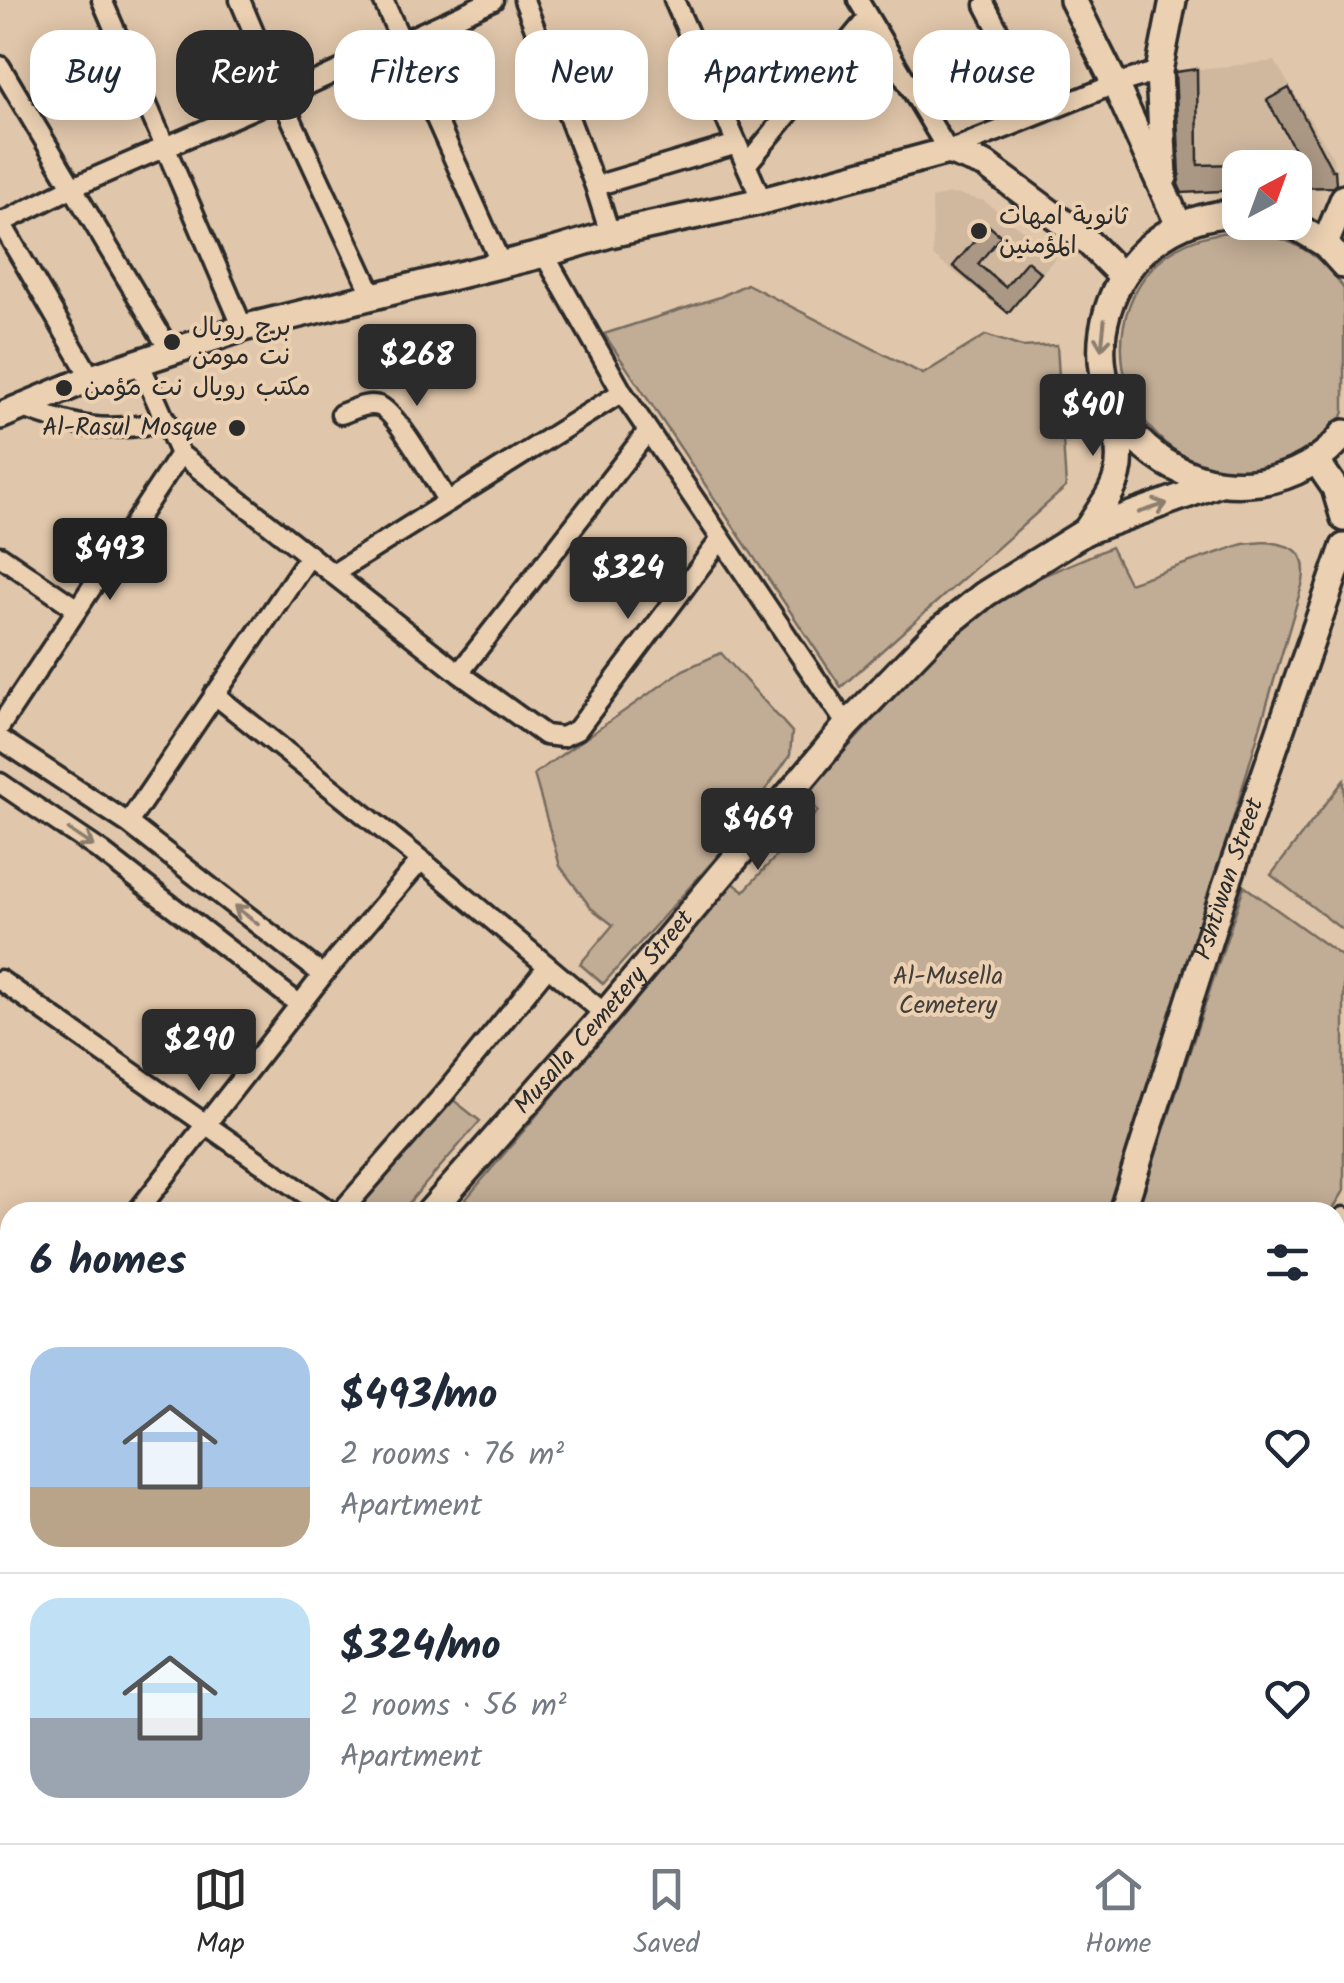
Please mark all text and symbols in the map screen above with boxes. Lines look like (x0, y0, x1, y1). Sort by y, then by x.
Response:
chip: Buy (30, 30, 156, 120)
chip: Rent (176, 30, 314, 120)
chip: Filters (334, 30, 495, 120)
chip: New (515, 30, 648, 120)
chip: Apartment (668, 30, 893, 120)
chip: House (913, 30, 1070, 120)
north arrow (1222, 150, 1312, 240)
map controls (1222, 150, 1312, 240)
place label: ثانوية امهات المؤمنين (999, 197, 1129, 266)
marker: ثانوية امهات المؤمنين (968, 220, 990, 242)
place label: برج رويال نت مومن (192, 308, 291, 377)
one-way arrow (1094, 318, 1113, 350)
pin: $268 (358, 324, 476, 409)
marker: برج رويال نت مومن (161, 331, 183, 353)
text: $268 (380, 331, 454, 382)
place label: مكتب رويال نت مؤمن (84, 368, 310, 408)
pin: $401 (1034, 374, 1152, 459)
marker: مكتب رويال نت مؤمن (53, 377, 75, 399)
text: $401 (1062, 381, 1124, 432)
place label: Al-Rasul Mosque (42, 408, 217, 448)
marker: Al-Rasul Mosque (226, 417, 248, 439)
one-way arrow (1137, 498, 1169, 516)
pin: $493 (51, 518, 169, 603)
text: $493 (75, 525, 145, 576)
pin: $324 (569, 537, 687, 622)
text: $324 (592, 544, 664, 595)
pin: $469 (699, 788, 817, 873)
street label: Pshtiwan Street (1184, 792, 1275, 965)
text: $469 (723, 795, 793, 846)
one-way arrow (66, 827, 94, 848)
street label: Musalla Cemetery Street (504, 901, 705, 1124)
one-way arrow (234, 905, 260, 927)
park label: Al-Musella Cemetery (893, 957, 1003, 1026)
pin: $290 (140, 1009, 258, 1094)
text: $290 (164, 1016, 234, 1067)
text: 6 homes (30, 1229, 186, 1296)
icon: filters (1260, 1235, 1315, 1290)
text: $493/mo (340, 1363, 497, 1430)
icon: home (110, 1387, 230, 1507)
icon: heart (1260, 1420, 1315, 1475)
text: 2 rooms · 76 m² (340, 1430, 564, 1481)
text: Apartment (340, 1481, 482, 1532)
text: $324/mo (340, 1614, 501, 1681)
icon: home (110, 1638, 230, 1758)
icon: heart (1260, 1671, 1315, 1726)
text: 2 rooms · 56 m² (340, 1681, 567, 1732)
text: Apartment (340, 1732, 482, 1783)
tab: Map (193, 1862, 248, 1967)
tab: Saved (633, 1862, 700, 1967)
tab: Home (1085, 1862, 1151, 1967)

